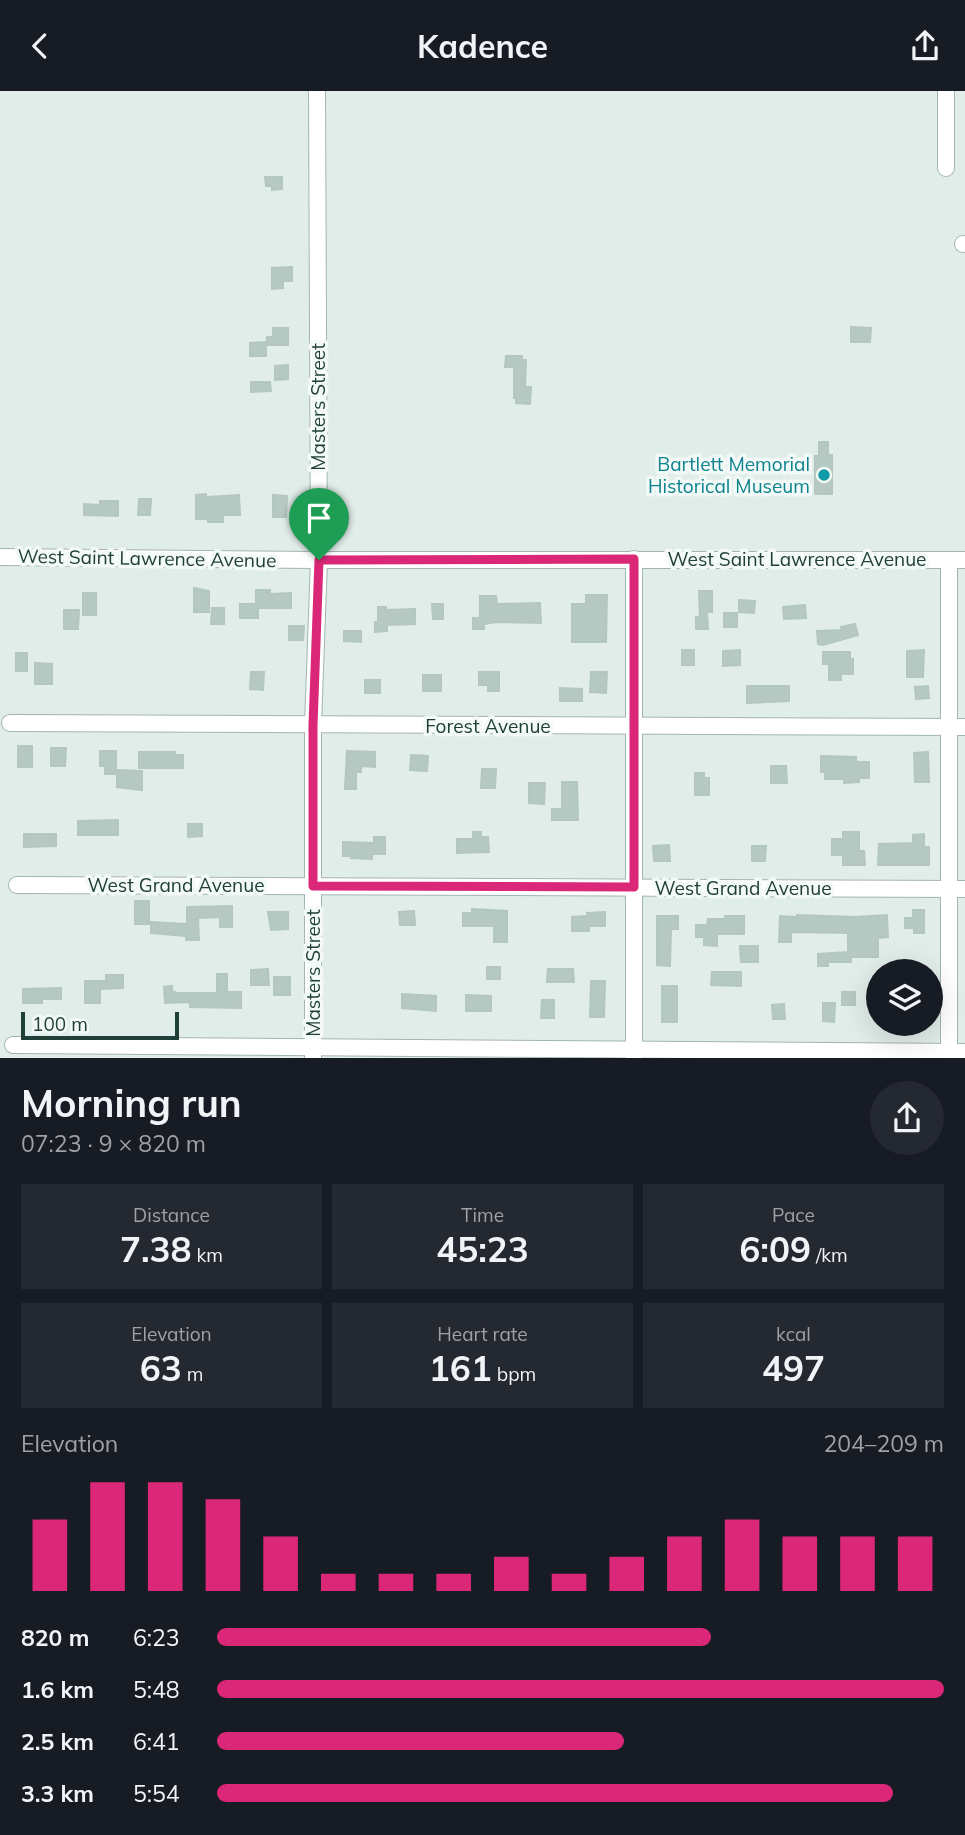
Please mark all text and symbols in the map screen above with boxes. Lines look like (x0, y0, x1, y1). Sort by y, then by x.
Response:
text: Kadence (417, 26, 548, 66)
icon: back (21, 27, 59, 65)
icon: share (906, 27, 944, 65)
street label: Masters Street (306, 343, 330, 471)
place label: Bartlett Memorial Historical Museum (648, 452, 810, 498)
marker: Bartlett Memorial Historical Museum (816, 467, 832, 483)
pin (289, 488, 349, 560)
icon: arrive (300, 499, 338, 537)
street label: West Saint Lawrence Avenue (17, 544, 277, 572)
street label: West Saint Lawrence Avenue (668, 547, 926, 571)
street label: Forest Avenue (425, 714, 551, 738)
street label: West Grand Avenue (87, 873, 265, 897)
street label: West Grand Avenue (654, 876, 832, 900)
street label: Masters Street (301, 909, 325, 1037)
map controls (866, 959, 943, 1036)
button: layers (866, 959, 943, 1036)
scale bar (21, 1009, 178, 1041)
text: 100 m (32, 1012, 88, 1036)
text: Morning run (21, 1079, 242, 1127)
button: share (870, 1081, 944, 1155)
text: 07:23 · 9 × 820 m (21, 1129, 206, 1158)
text: Distance (133, 1203, 210, 1227)
text: Time (461, 1203, 504, 1227)
text: Pace (772, 1203, 815, 1227)
text: 7.38 (120, 1227, 192, 1271)
text: 45:23 (436, 1227, 529, 1271)
text: 6:09 (739, 1227, 811, 1271)
text: km (192, 1243, 223, 1267)
text: /km (811, 1243, 848, 1267)
text: Elevation (131, 1322, 212, 1346)
text: Heart rate (437, 1322, 528, 1346)
text: kcal (776, 1322, 811, 1346)
text: 63 (140, 1346, 182, 1390)
text: 161 (429, 1346, 492, 1390)
text: 497 (762, 1346, 825, 1390)
text: m (182, 1362, 203, 1386)
text: bpm (492, 1362, 536, 1386)
text: Elevation (21, 1429, 118, 1458)
text: 204–209 m (823, 1429, 944, 1458)
text: 820 m (21, 1623, 89, 1652)
text: 6:23 (133, 1623, 180, 1652)
text: 1.6 km (21, 1675, 94, 1704)
text: 5:48 (133, 1675, 180, 1704)
text: 2.5 km (21, 1727, 94, 1756)
text: 6:41 (133, 1727, 180, 1756)
text: 3.3 km (21, 1779, 94, 1808)
text: 5:54 (133, 1779, 180, 1808)

